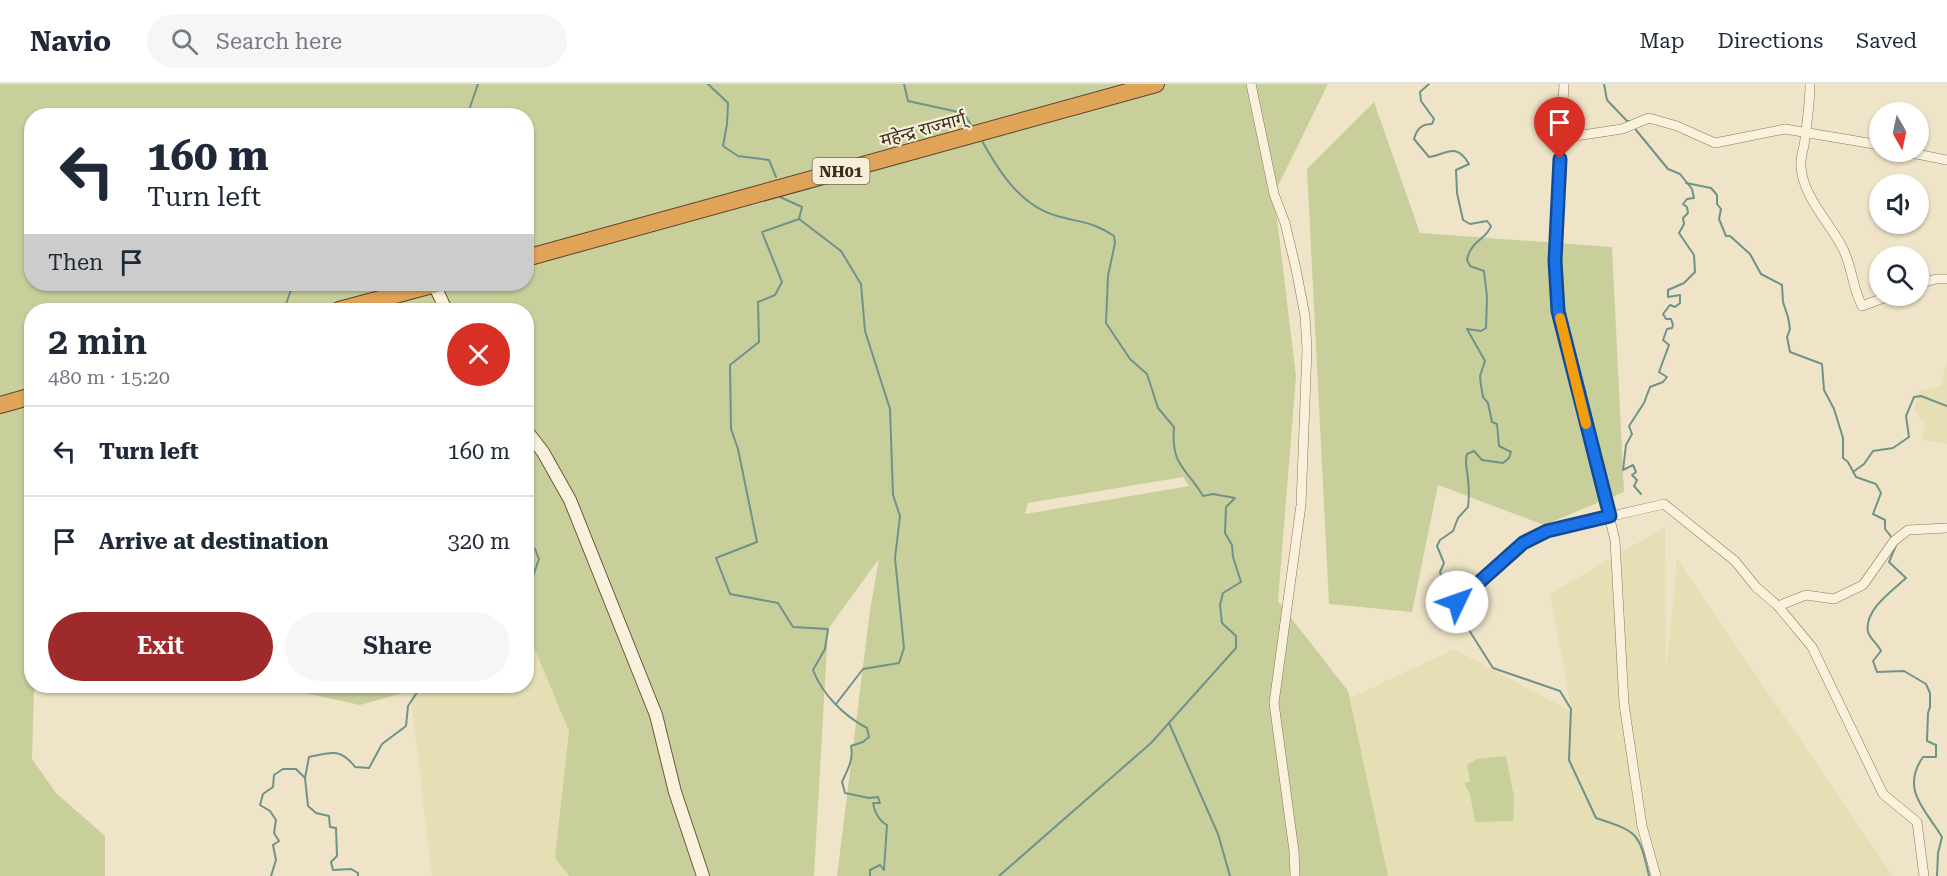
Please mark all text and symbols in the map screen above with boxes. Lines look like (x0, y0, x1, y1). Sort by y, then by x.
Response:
search box (147, 14, 567, 68)
text: Navio (30, 25, 111, 58)
icon: search (168, 25, 201, 58)
text: Search here (216, 29, 342, 54)
text: Map (1640, 29, 1684, 53)
text: Directions (1717, 29, 1823, 53)
text: Saved (1856, 29, 1917, 53)
pin (1534, 97, 1585, 159)
north arrow (1869, 102, 1929, 162)
map controls (1869, 102, 1929, 306)
icon: arrive (1543, 106, 1576, 139)
street label: महेन्द्र राज्मार्ग् (878, 107, 971, 151)
text: 160 m (147, 131, 269, 180)
icon: left (48, 132, 126, 210)
road number: NH01 (812, 158, 870, 184)
button: sound (1869, 174, 1929, 234)
text: Turn left (147, 181, 261, 213)
icon: arrive (115, 246, 148, 279)
button: search (1869, 246, 1929, 306)
text: Then (48, 250, 103, 275)
text: 2 min (48, 321, 147, 363)
button: close (447, 323, 510, 386)
text: 480 m · 15:20 (48, 365, 170, 389)
icon: left (48, 435, 81, 468)
text: Turn left (99, 439, 199, 464)
text: 160 m (447, 439, 510, 464)
icon: arrive (48, 525, 81, 558)
text: Arrive at destination (99, 529, 328, 554)
text: 320 m (447, 529, 510, 554)
position arrow (1425, 570, 1489, 634)
button: Exit (48, 612, 273, 681)
button: Share (285, 612, 510, 681)

